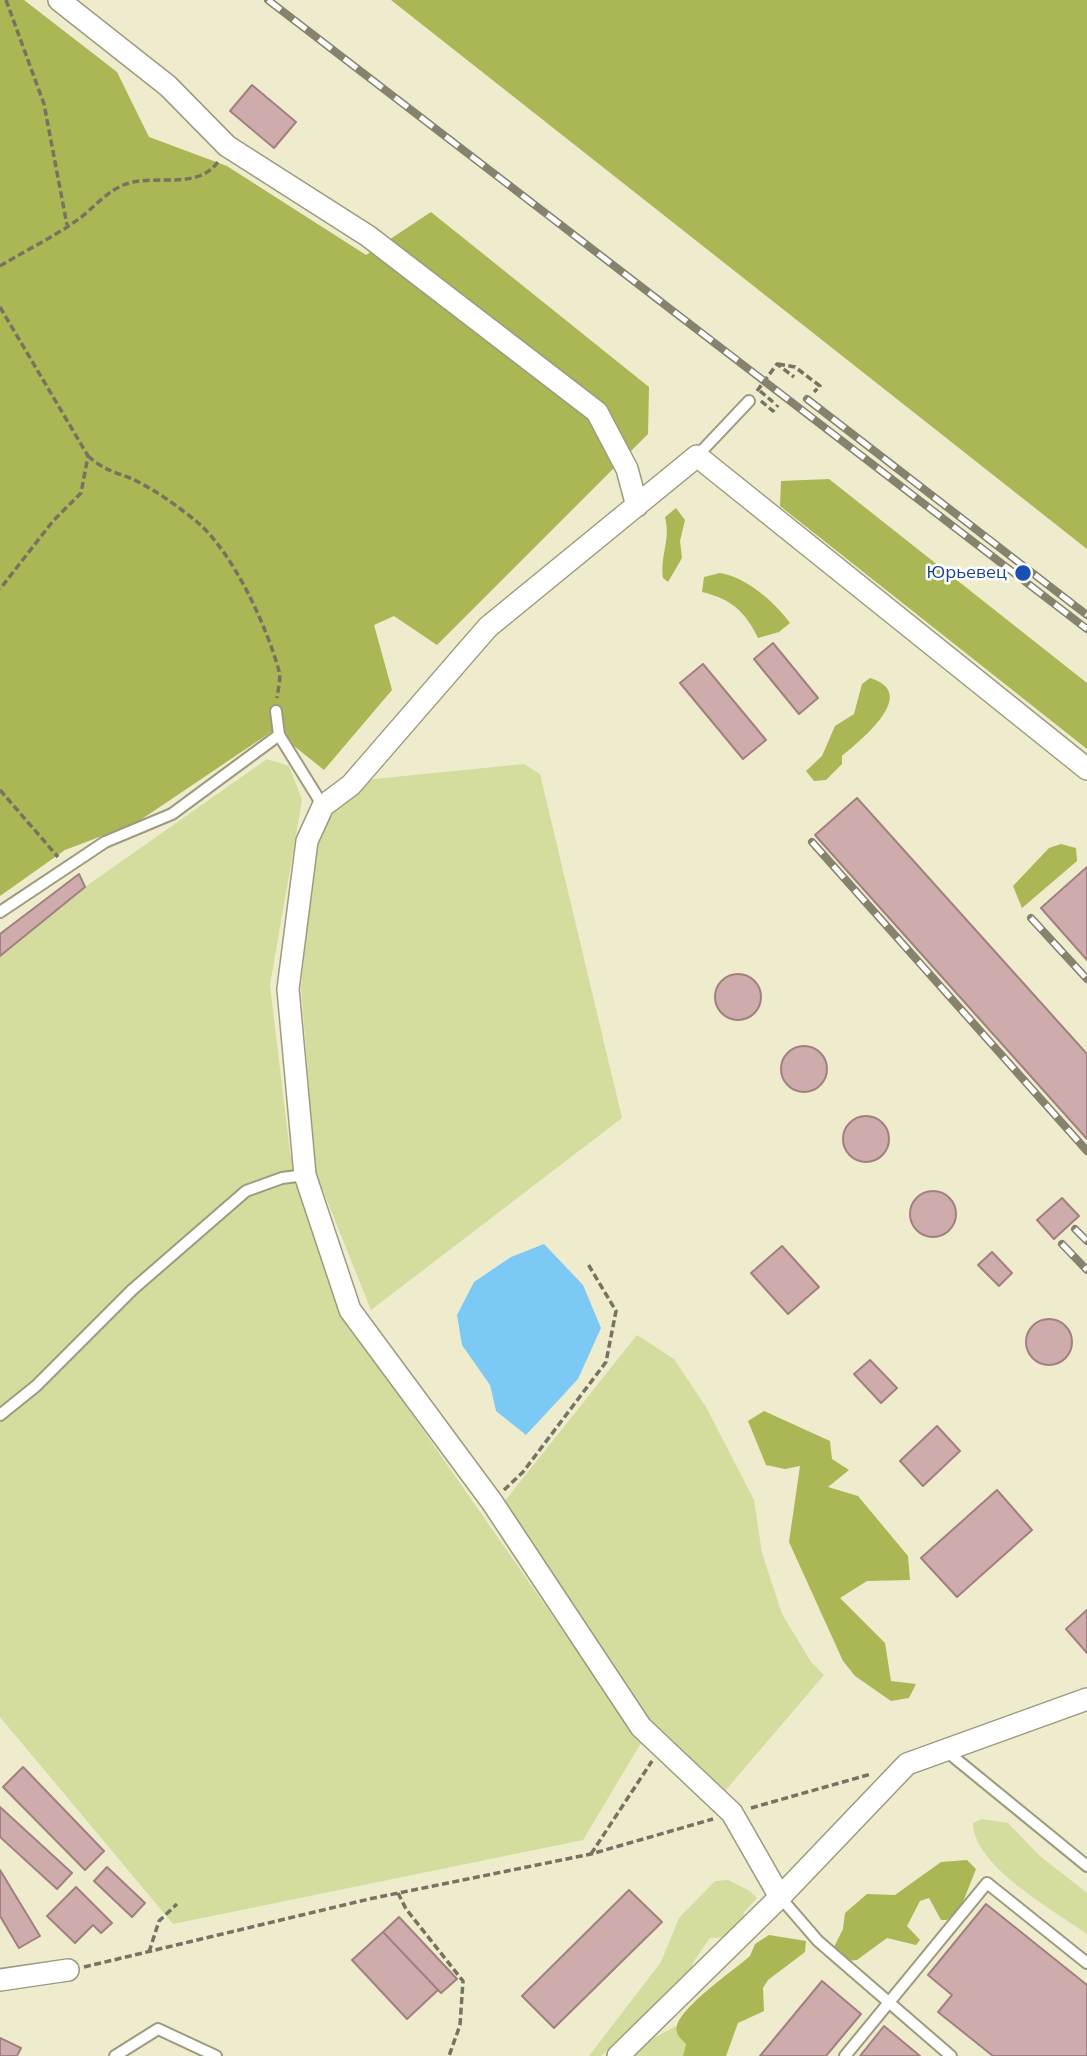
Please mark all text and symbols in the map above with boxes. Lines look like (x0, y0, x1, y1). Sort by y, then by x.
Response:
place label: Юрьевец (926, 562, 1007, 584)
marker: Юрьевец (1013, 563, 1033, 583)

